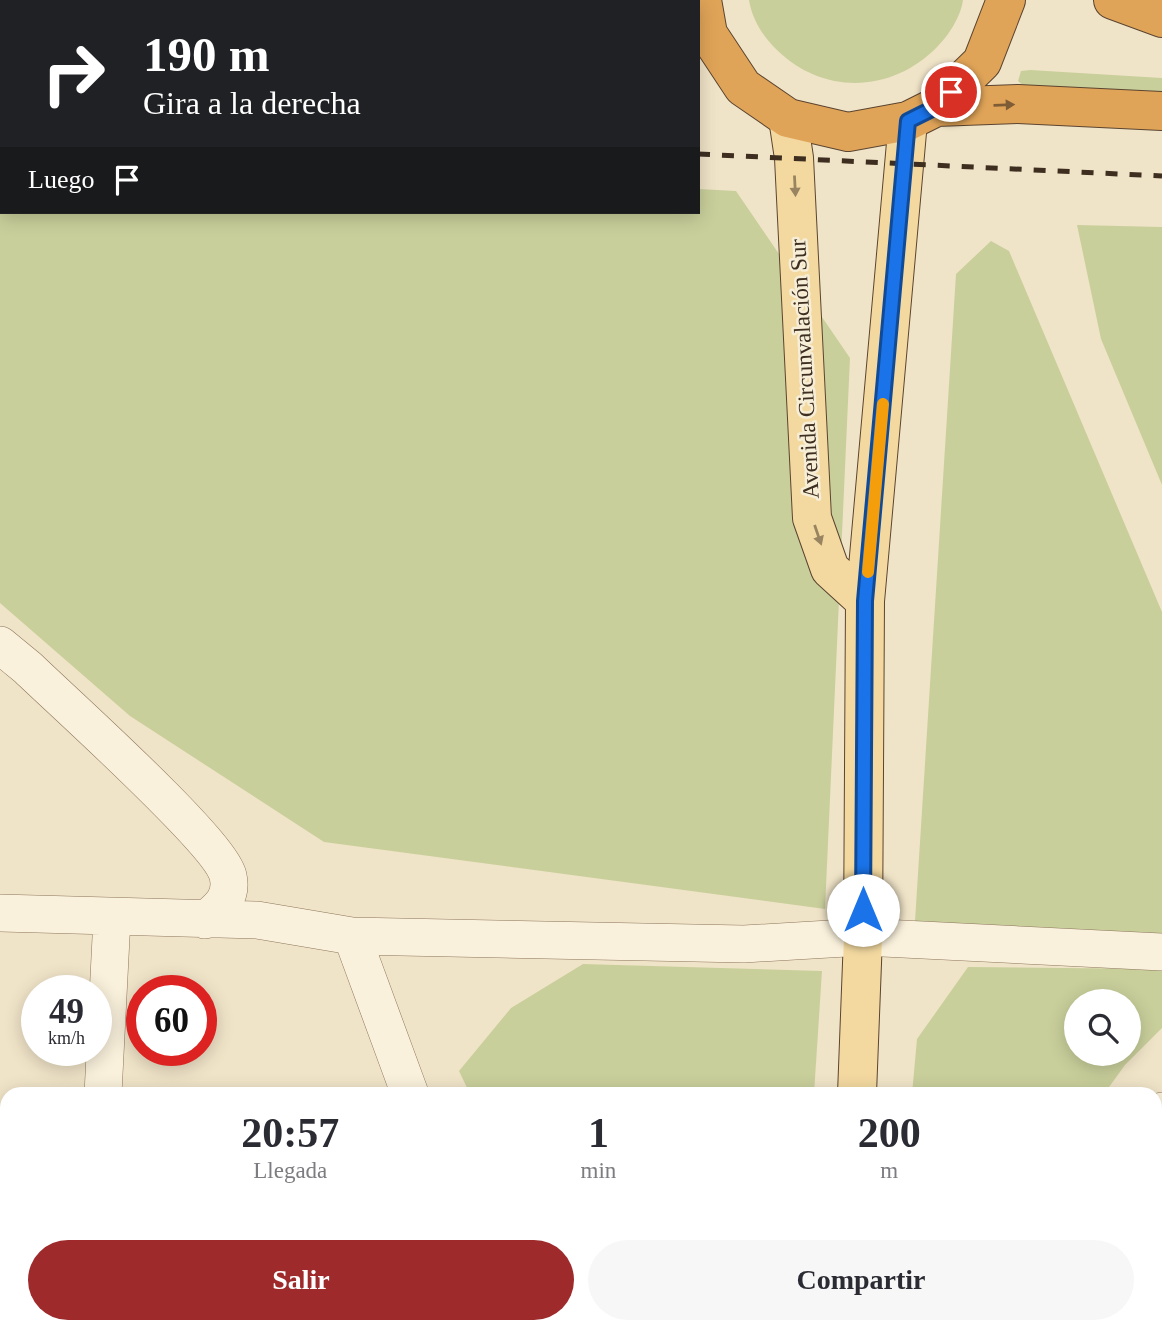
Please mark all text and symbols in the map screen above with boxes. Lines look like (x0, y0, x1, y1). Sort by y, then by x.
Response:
text: 190 m (143, 27, 270, 82)
icon: right (28, 28, 119, 119)
pin (921, 62, 981, 122)
icon: arrive (932, 73, 970, 111)
text: Gira a la derecha (143, 85, 361, 121)
one-way arrow (993, 99, 1015, 110)
icon: arrive (108, 161, 146, 199)
text: Luego (28, 165, 94, 194)
one-way arrow (790, 175, 801, 197)
street label: Avenida Circunvalación Sur (785, 238, 824, 500)
one-way arrow (813, 524, 824, 545)
position arrow (826, 873, 900, 947)
speed limit sign: 60 (126, 975, 217, 1066)
map controls (1064, 989, 1141, 1066)
button: search (1064, 989, 1141, 1066)
text: 49 (49, 992, 84, 1031)
text: km/h (48, 1028, 85, 1048)
text: 20:57 (241, 1110, 339, 1156)
text: 1 (588, 1110, 609, 1156)
text: 200 (858, 1110, 921, 1156)
text: Llegada (253, 1158, 327, 1183)
text: min (581, 1158, 616, 1183)
text: m (880, 1158, 898, 1183)
button: Salir (28, 1240, 574, 1320)
button: Compartir (588, 1240, 1134, 1320)

